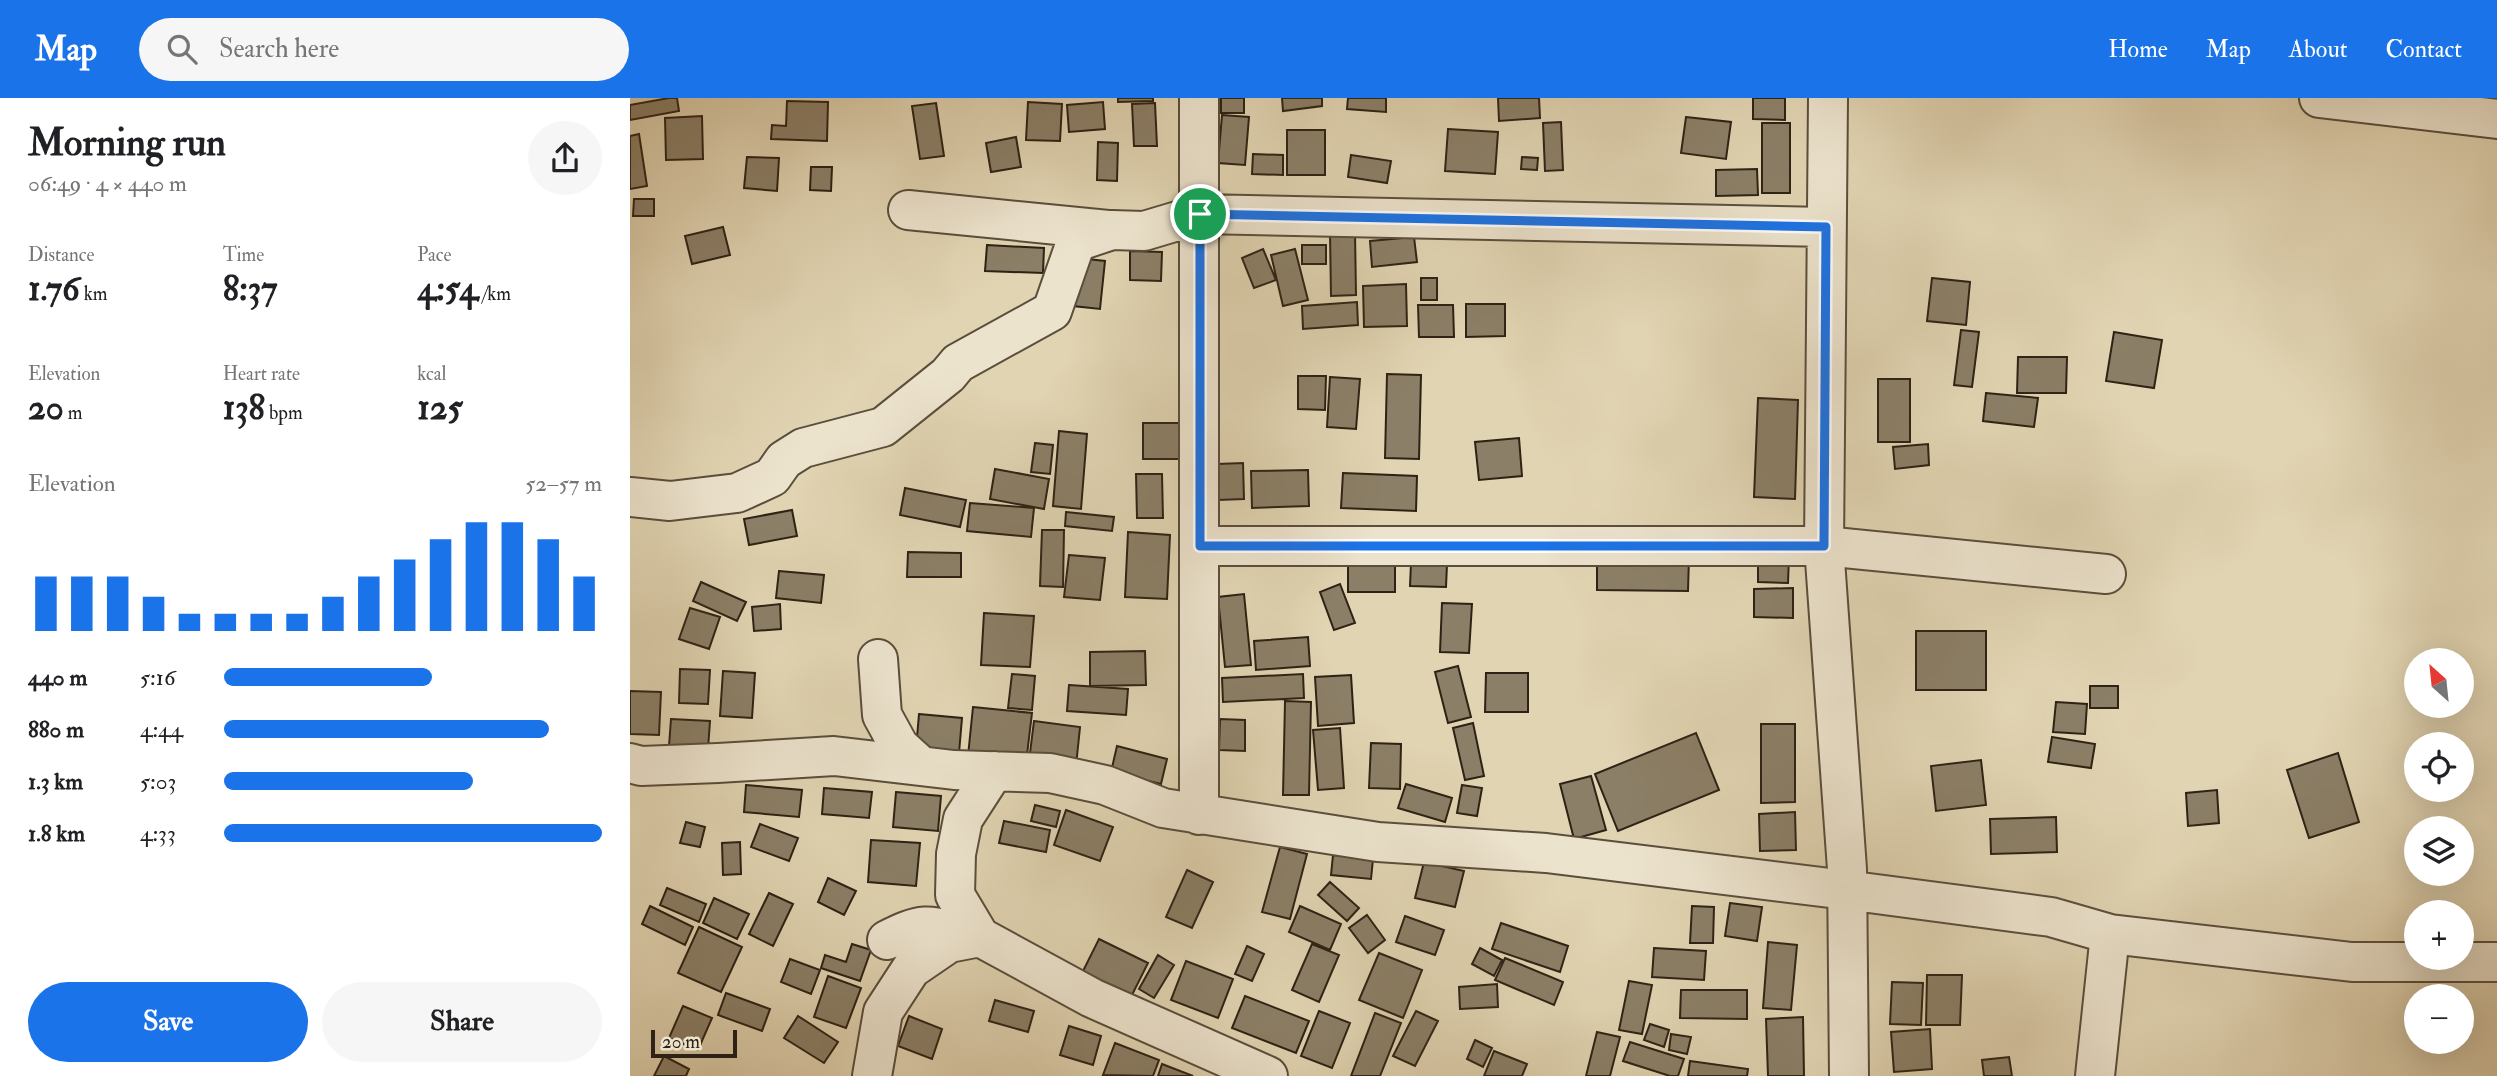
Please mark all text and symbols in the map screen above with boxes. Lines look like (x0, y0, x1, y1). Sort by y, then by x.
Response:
search box (139, 18, 629, 81)
text: Map (35, 29, 97, 70)
icon: search (163, 30, 201, 68)
text: Search here (219, 33, 339, 65)
text: Home (2108, 34, 2168, 65)
text: Map (2206, 34, 2251, 65)
text: About (2289, 34, 2348, 65)
text: Contact (2386, 34, 2462, 65)
text: Morning run (28, 119, 226, 167)
button: share (528, 121, 602, 195)
text: 06:49 · 4 × 440 m (28, 169, 187, 198)
pin (1170, 184, 1230, 244)
icon: arrive (1181, 195, 1219, 233)
text: Distance (28, 243, 94, 267)
text: Time (223, 243, 264, 267)
text: Pace (417, 243, 451, 267)
text: 1.76 (28, 267, 80, 311)
text: 8:37 (223, 267, 277, 311)
text: 4:54 (417, 267, 478, 311)
text: km (80, 282, 107, 306)
text: /km (478, 282, 511, 306)
text: Elevation (28, 362, 100, 386)
text: Heart rate (223, 362, 300, 386)
text: kcal (417, 362, 446, 386)
text: 20 (28, 386, 64, 430)
text: 138 (223, 386, 265, 430)
text: 125 (417, 386, 463, 430)
text: m (64, 401, 82, 425)
text: bpm (265, 401, 303, 425)
text: Elevation (28, 469, 116, 498)
text: 52–57 m (525, 469, 602, 498)
north arrow (2404, 648, 2474, 718)
map controls (2404, 648, 2474, 1054)
text: 440 m (28, 663, 87, 692)
text: 5:16 (140, 663, 176, 692)
text: 880 m (28, 715, 84, 744)
text: 4:44 (140, 715, 183, 744)
button: locate (2404, 732, 2474, 802)
text: 1.3 km (28, 767, 83, 796)
text: 5:03 (140, 767, 176, 796)
button: layers (2404, 816, 2474, 886)
text: 1.8 km (28, 819, 85, 848)
text: 4:33 (140, 819, 176, 848)
button: + (2404, 900, 2474, 970)
button: Save (28, 982, 308, 1062)
button: Share (322, 982, 602, 1062)
button: − (2404, 984, 2474, 1054)
scale bar (651, 1027, 737, 1059)
text: 20 m (662, 1030, 700, 1054)

